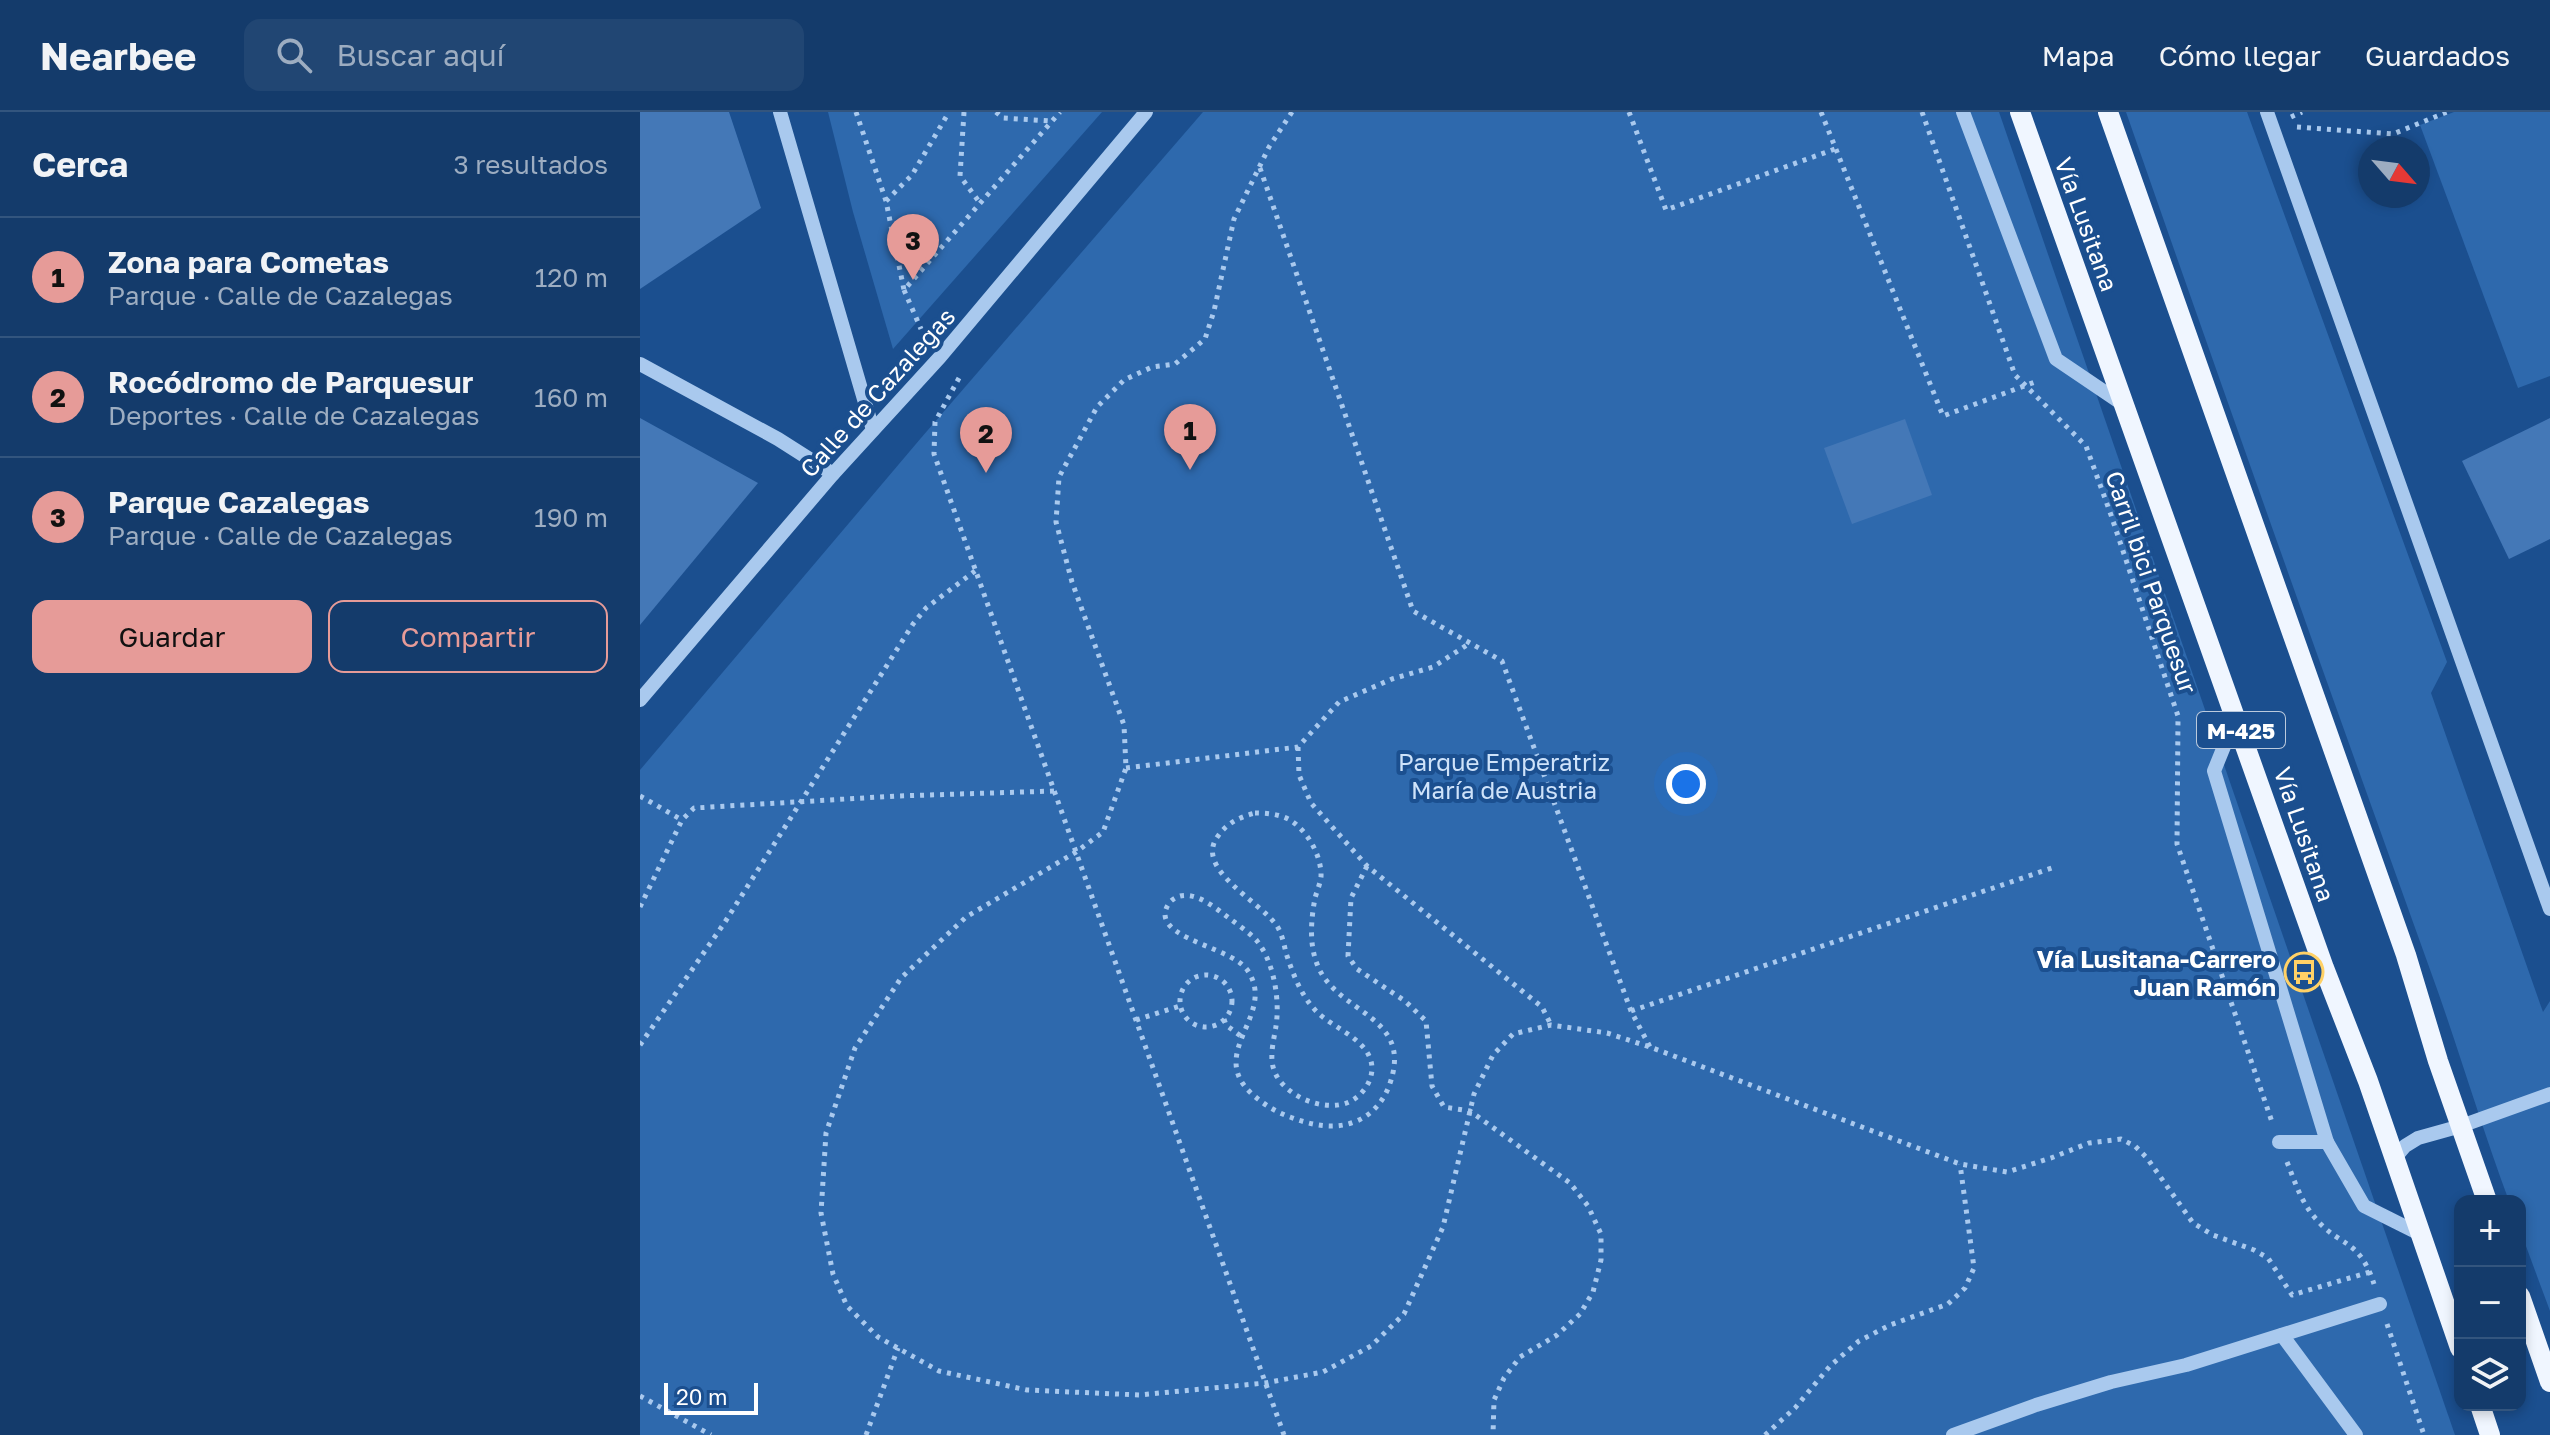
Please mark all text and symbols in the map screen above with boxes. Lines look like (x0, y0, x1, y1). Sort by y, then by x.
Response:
search box (244, 19, 804, 91)
text: Nearbee (40, 33, 196, 78)
icon: search (272, 33, 316, 77)
text: Buscar aquí (336, 37, 505, 73)
text: Mapa (2042, 39, 2115, 72)
text: Cómo llegar (2159, 39, 2321, 72)
text: Guardados (2365, 39, 2510, 72)
north arrow (2358, 136, 2430, 208)
text: Cerca (32, 144, 128, 184)
text: 3 resultados (454, 149, 608, 180)
street label: Vía Lusitana (2049, 153, 2125, 295)
pin: 3 (887, 214, 939, 280)
text: Zona para Cometas (108, 244, 389, 280)
text: 1 (51, 262, 65, 293)
text: 120 m (535, 262, 608, 293)
text: Parque · Calle de Cazalegas (108, 280, 453, 311)
street label: Calle de Cazalegas (793, 301, 961, 483)
text: Rocódromo de Parquesur (108, 364, 473, 400)
text: 2 (50, 382, 66, 413)
text: 160 m (534, 382, 608, 413)
text: Deportes · Calle de Cazalegas (108, 400, 479, 431)
pin: 1 (1164, 404, 1216, 470)
pin: 2 (960, 407, 1012, 473)
street label: Carril bici Parquesur (2100, 467, 2204, 697)
text: Parque Cazalegas (108, 484, 369, 520)
text: 3 (50, 502, 66, 533)
text: 190 m (534, 502, 608, 533)
text: Parque · Calle de Cazalegas (108, 520, 453, 551)
button: Guardar (32, 600, 312, 673)
button: Compartir (328, 600, 608, 673)
road number: M-425 (2197, 712, 2285, 748)
park label: Parque Emperatriz María de Austria (1398, 747, 1610, 804)
street label: Vía Lusitana (2268, 763, 2342, 905)
your location (1666, 764, 1706, 804)
place label: Vía Lusitana-Carrero Juan Ramón (2037, 944, 2276, 1001)
bus stop icon: Vía Lusitana-Carrero Juan Ramón (2283, 951, 2325, 993)
map controls (2454, 1195, 2526, 1411)
button: + (2454, 1195, 2526, 1267)
button: − (2454, 1267, 2526, 1339)
button: layers (2454, 1339, 2526, 1411)
scale bar (664, 1379, 758, 1415)
text: 20 m (676, 1383, 727, 1410)

